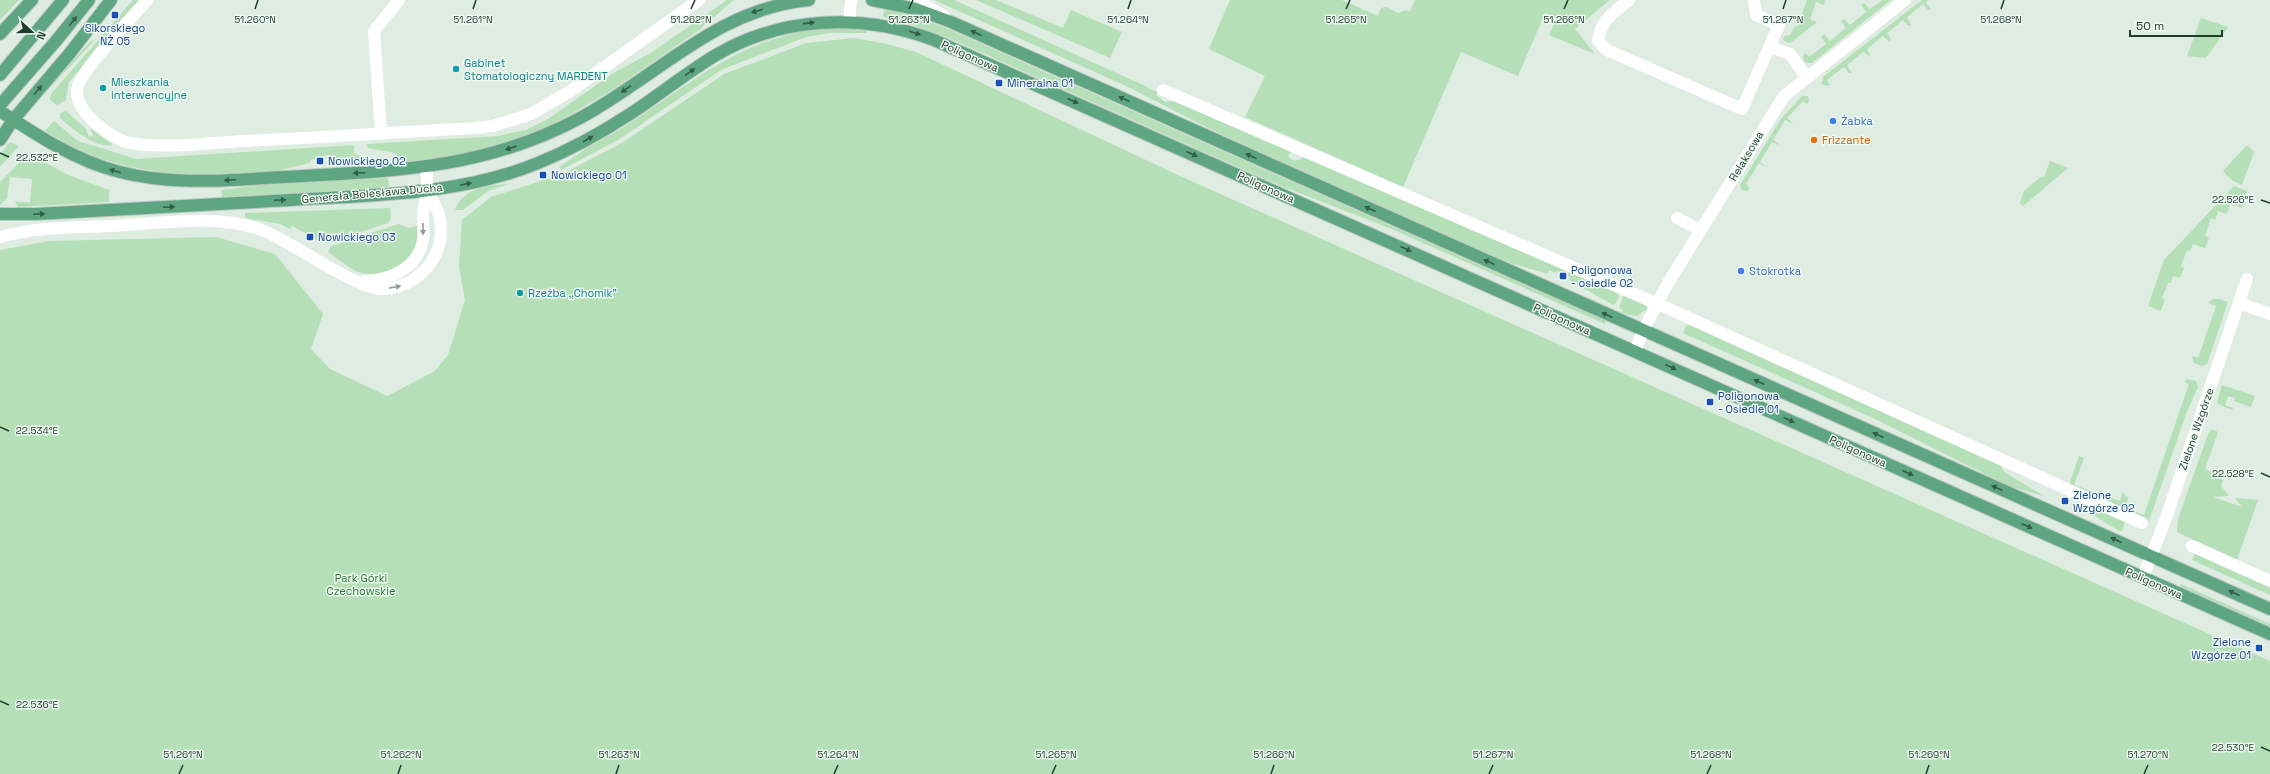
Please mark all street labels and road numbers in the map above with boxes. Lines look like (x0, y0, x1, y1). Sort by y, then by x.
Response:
street label: Poligonowa (939, 37, 1001, 75)
street label: Relaksowa (1726, 128, 1767, 184)
street label: Poligonowa (1235, 168, 1297, 206)
street label: Generała Bolesława Ducha (301, 180, 444, 206)
street label: Poligonowa (1531, 300, 1593, 338)
street label: Zielone Wzgórze (2175, 386, 2217, 472)
street label: Poligonowa (1827, 432, 1889, 470)
street label: Poligonowa (2123, 564, 2185, 602)

